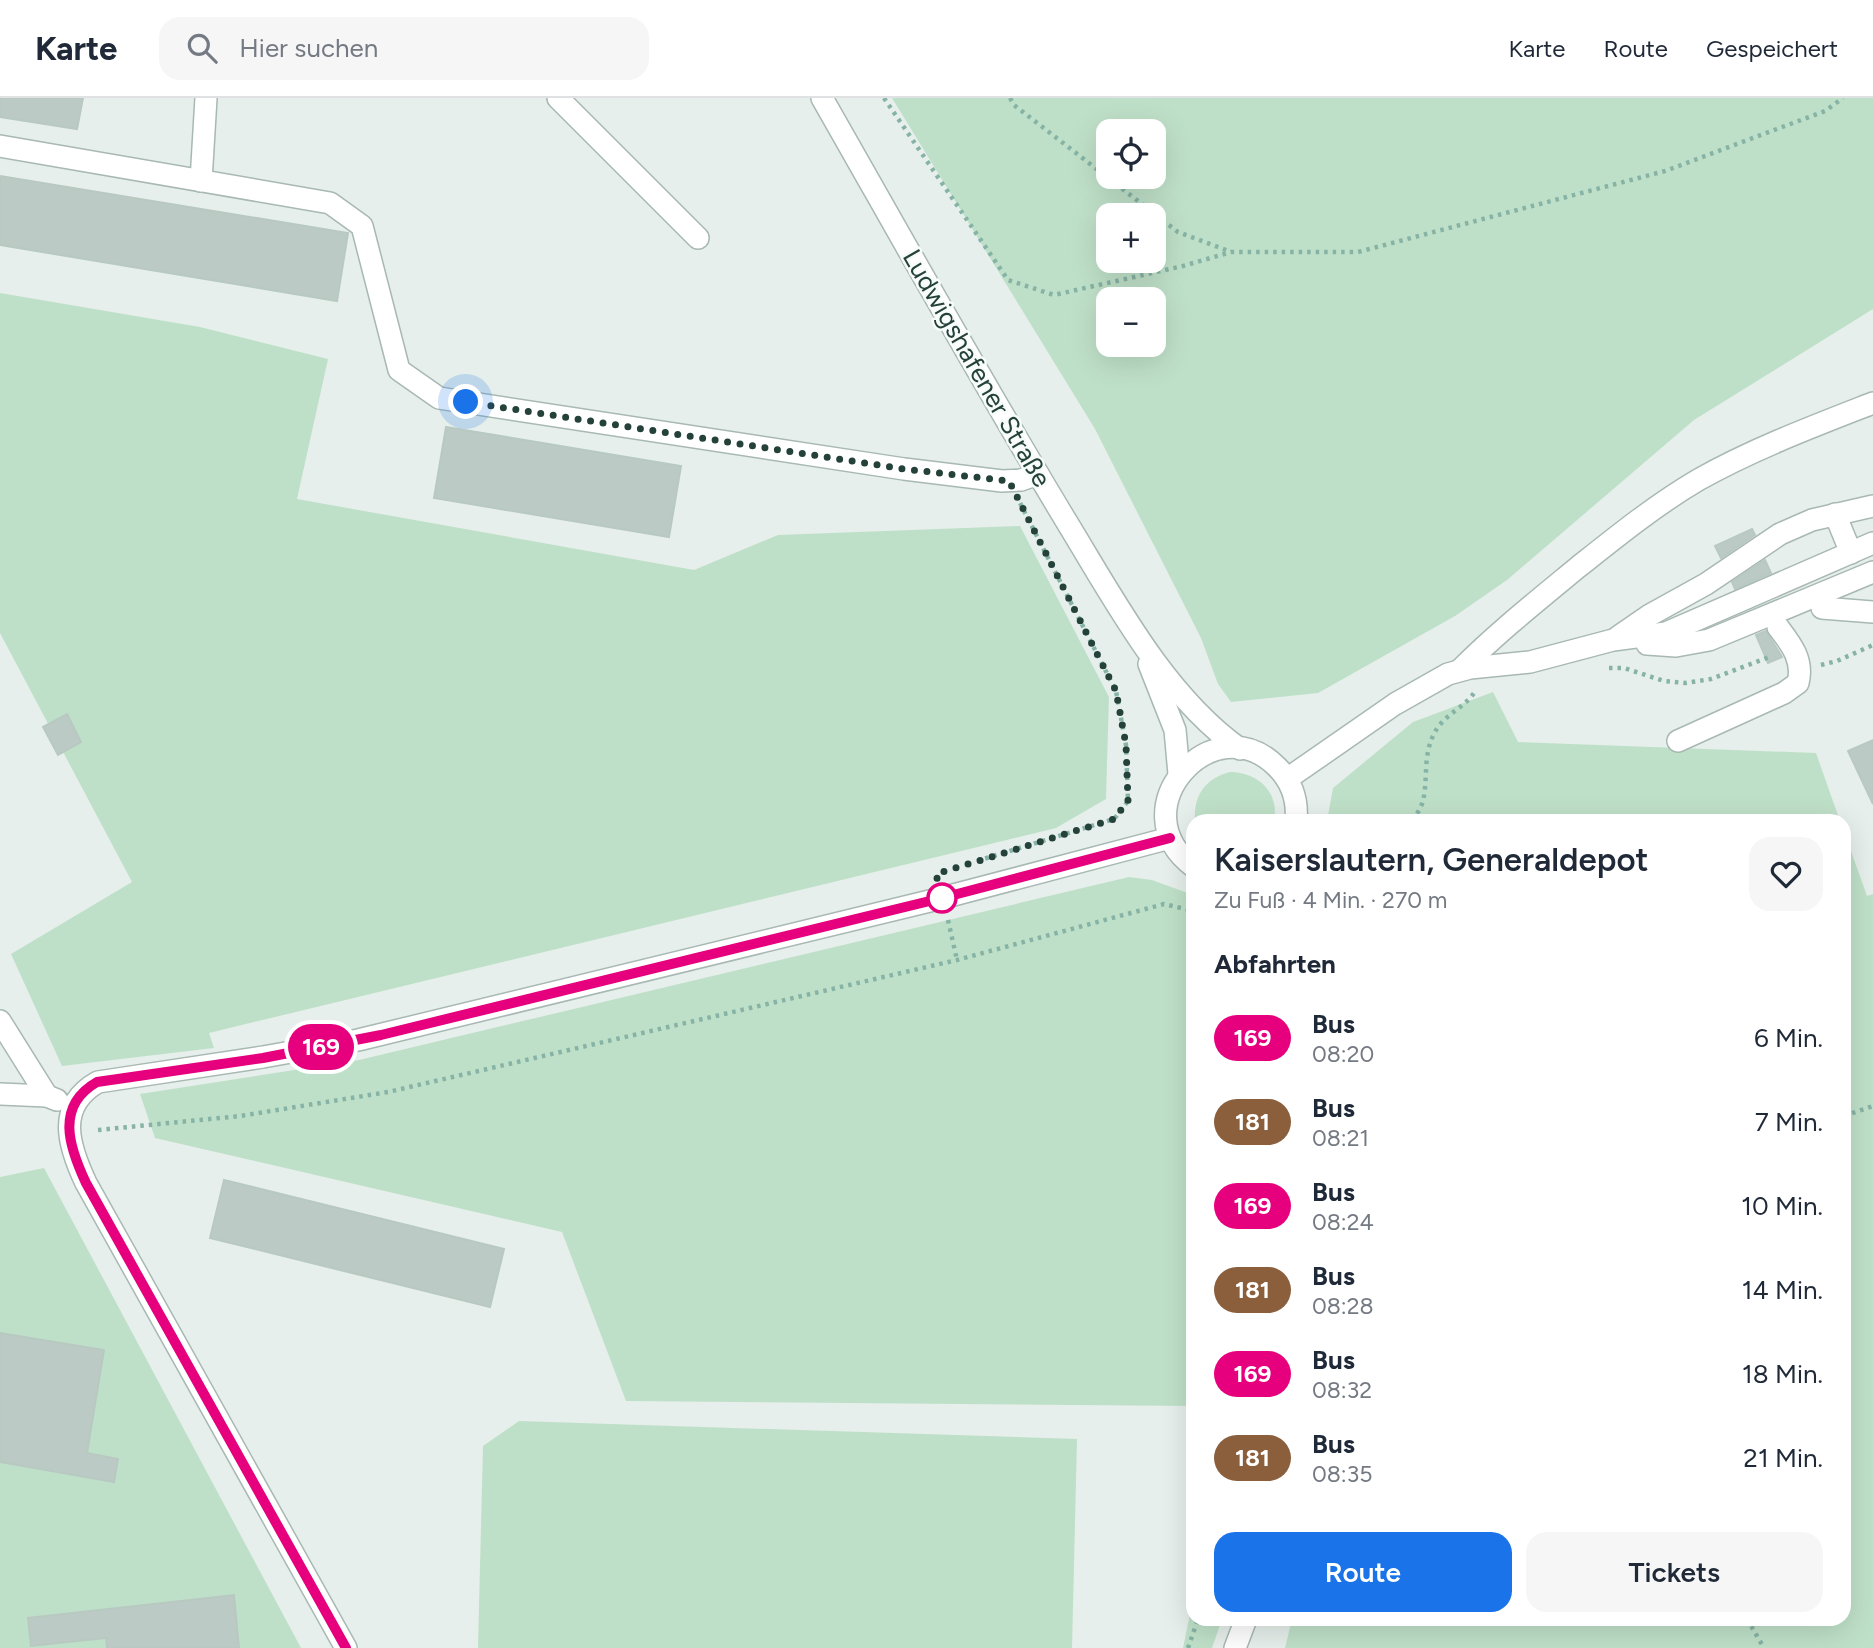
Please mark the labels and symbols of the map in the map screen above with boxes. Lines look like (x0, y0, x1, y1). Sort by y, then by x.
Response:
street label: Ludwigshafener Straße (896, 243, 1058, 493)
your location (448, 384, 483, 419)
unlabelled marker (927, 883, 957, 913)
line badge: 169 (281, 1024, 361, 1070)

